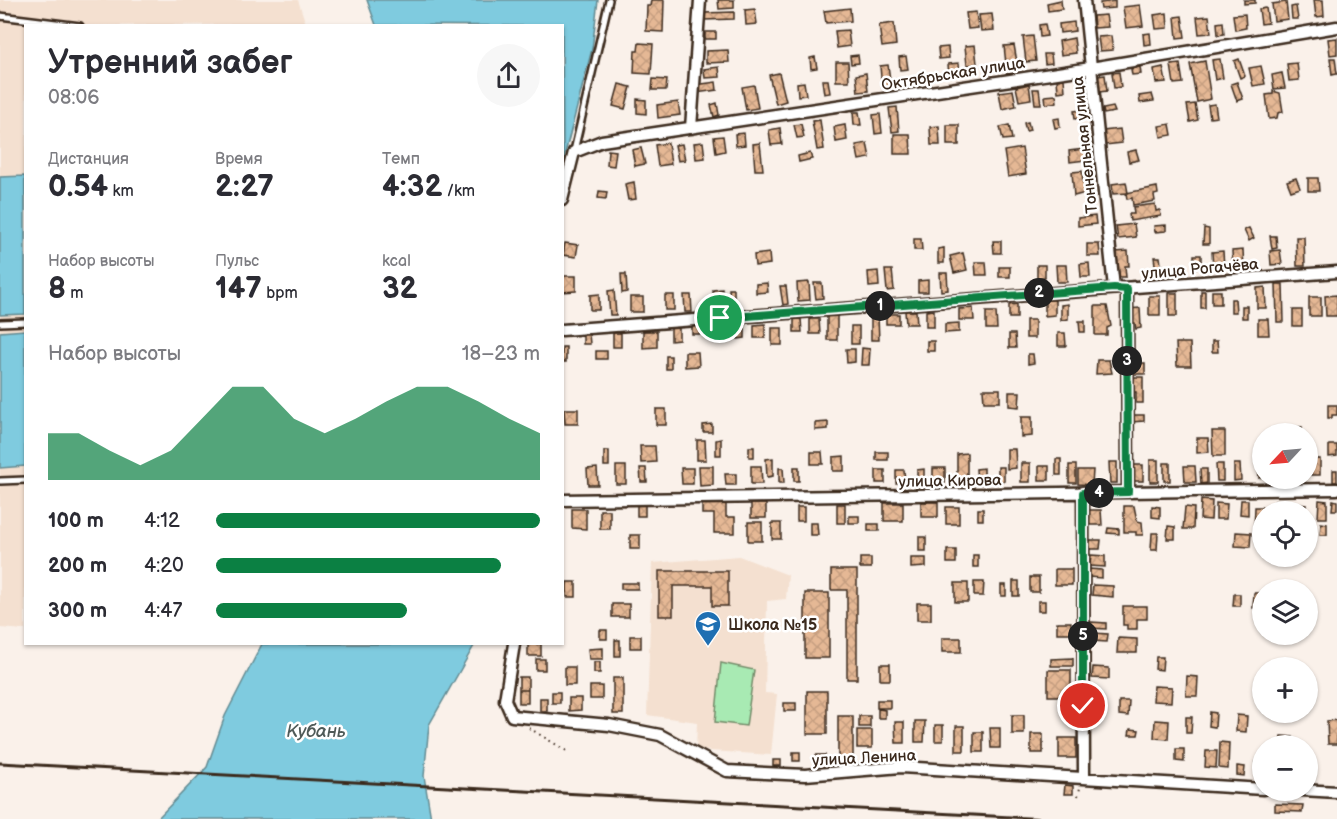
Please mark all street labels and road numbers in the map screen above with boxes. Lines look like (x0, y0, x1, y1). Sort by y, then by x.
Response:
street label: Октябрьская улица (880, 54, 1027, 95)
street label: Тоннельная улица (1069, 75, 1102, 214)
street label: улица Рогачёва (1141, 255, 1260, 284)
street label: улица Кирова (898, 471, 1002, 492)
street label: улица Ленина (812, 746, 917, 771)

